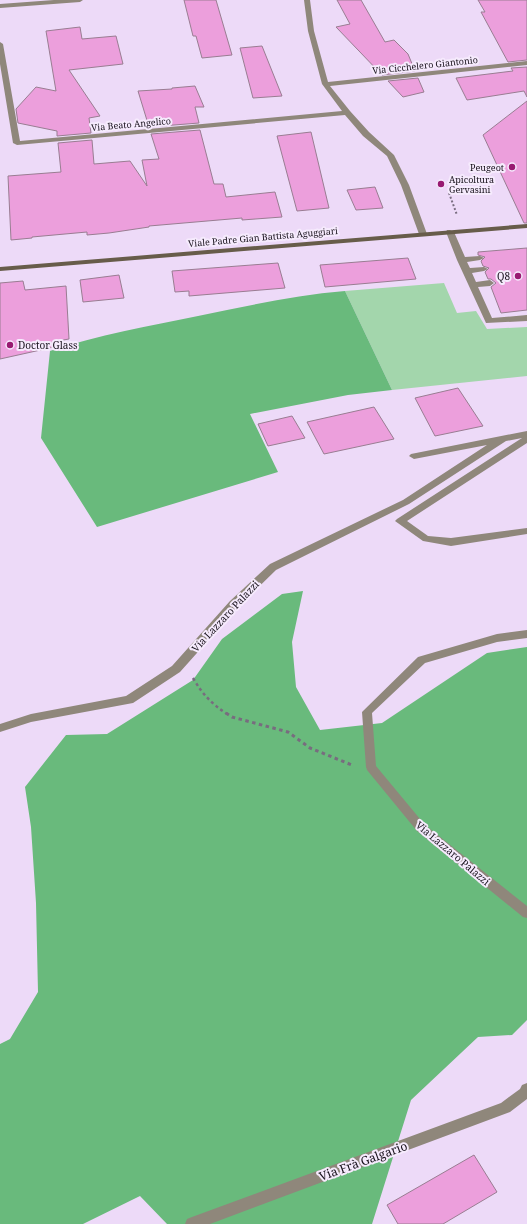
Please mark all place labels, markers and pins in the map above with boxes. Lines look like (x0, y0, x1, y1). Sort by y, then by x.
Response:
place label: Peugeot (470, 161, 504, 174)
marker: Peugeot (507, 162, 517, 172)
place label: Apicoltura Gervasini (449, 173, 494, 196)
marker: Apicoltura Gervasini (436, 179, 446, 189)
place label: Q8 (497, 269, 510, 283)
marker: Q8 (513, 271, 523, 281)
place label: Doctor Glass (18, 338, 78, 352)
marker: Doctor Glass (5, 340, 15, 350)

